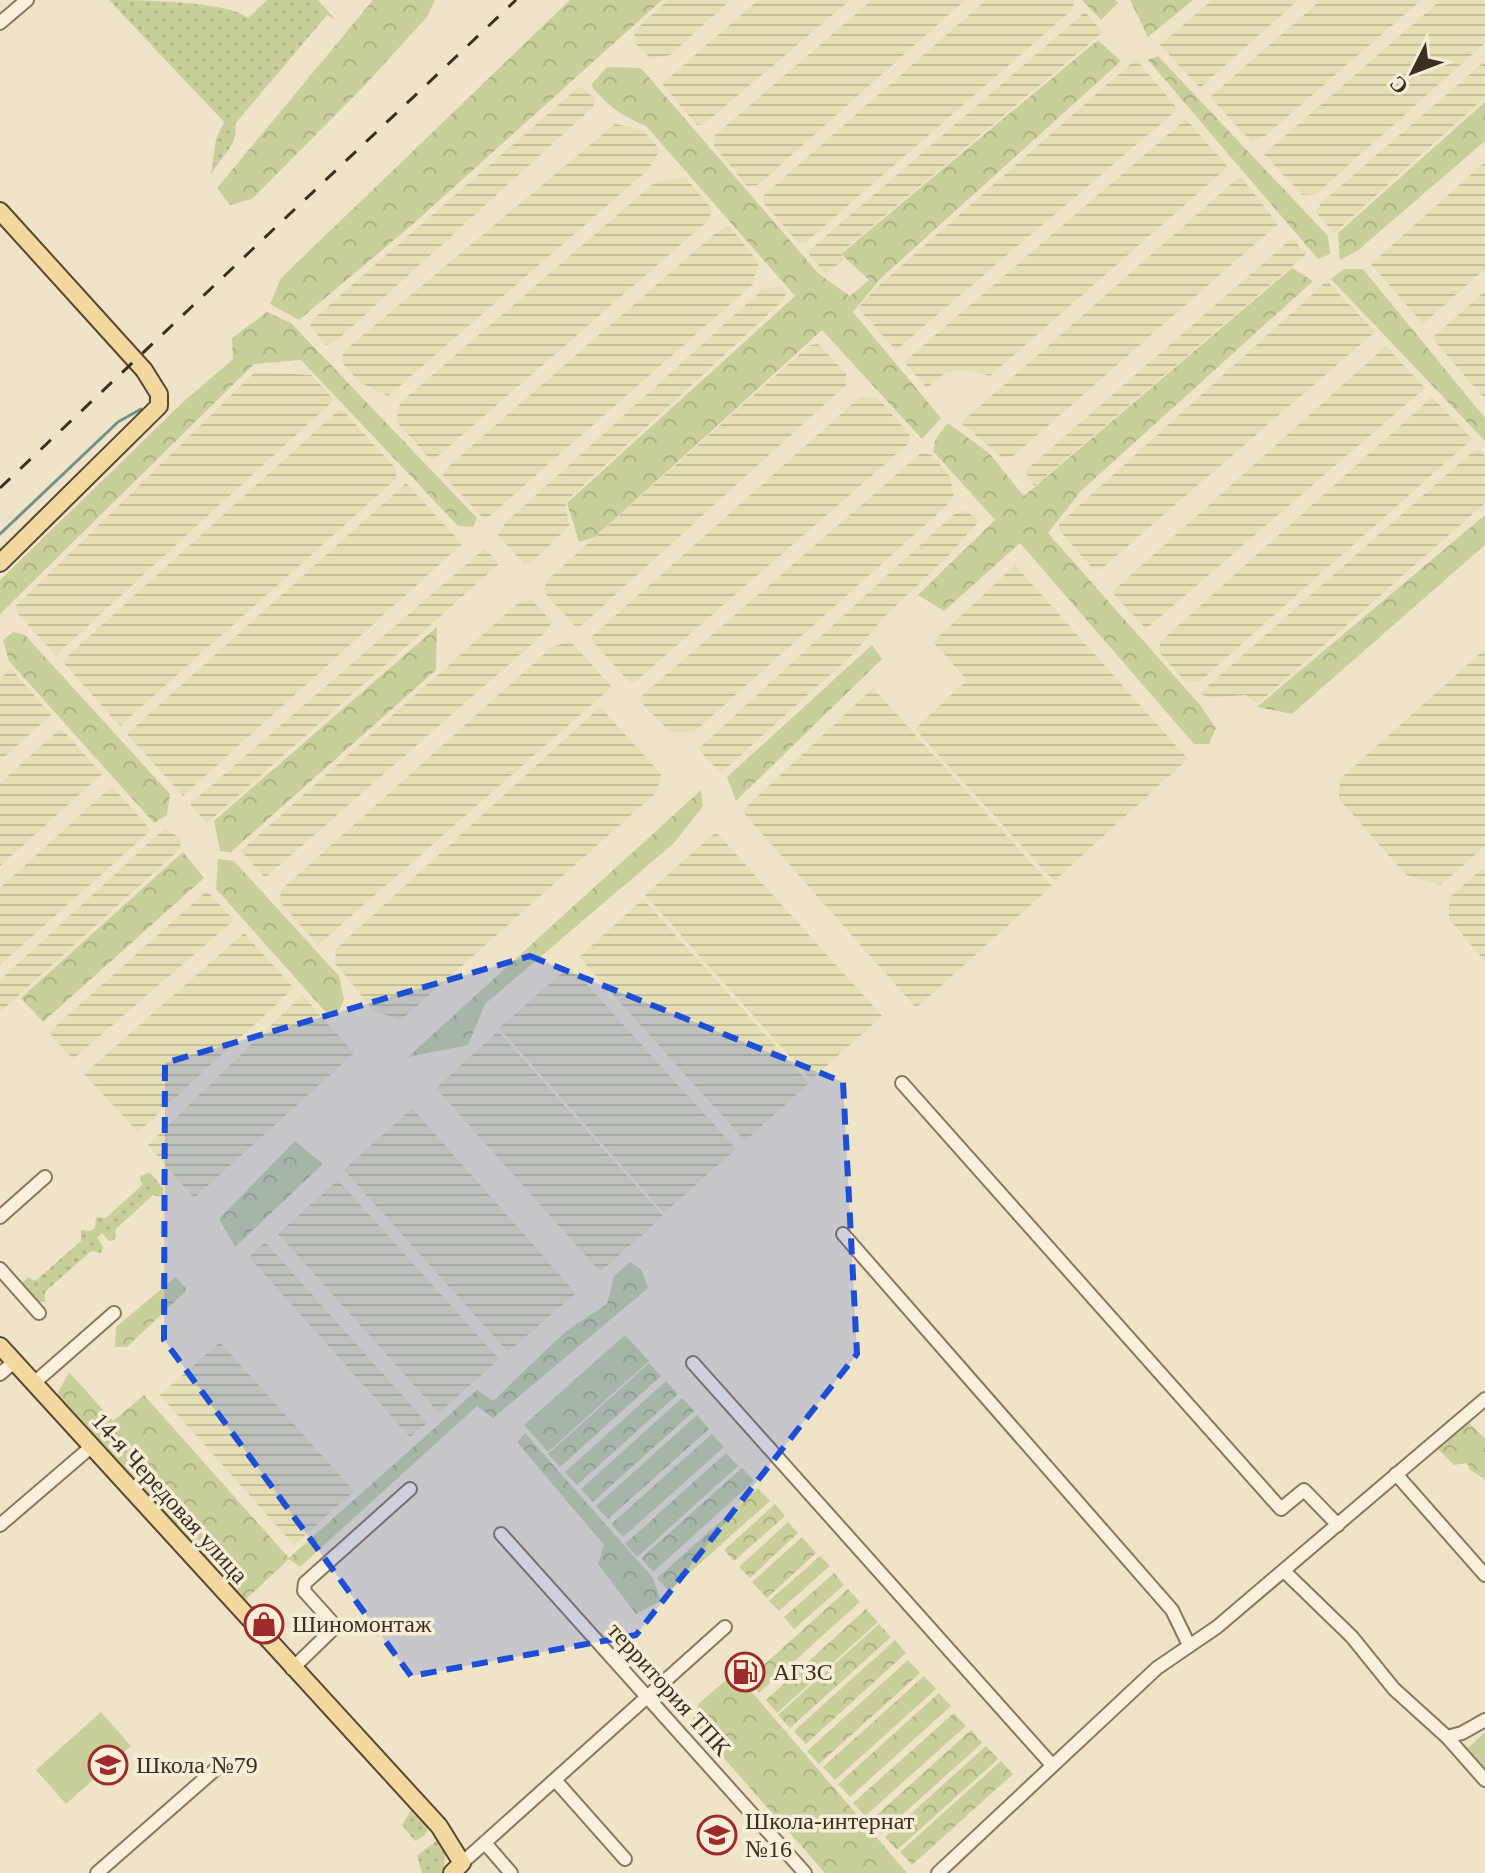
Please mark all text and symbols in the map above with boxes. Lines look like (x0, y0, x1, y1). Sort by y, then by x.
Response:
north arrow (1373, 32, 1453, 112)
text: С (1384, 71, 1413, 99)
street label: 14-я Чередовая улица (87, 1408, 253, 1589)
shop icon: Шиномонтаж (243, 1603, 285, 1645)
place label: Шиномонтаж (292, 1611, 432, 1637)
street label: территория ТПК (602, 1617, 736, 1762)
fuel station icon: АГЗС (724, 1651, 766, 1693)
place label: АГЗС (773, 1659, 833, 1685)
school or university icon: Школа №79 (87, 1744, 129, 1786)
place label: Школа №79 (136, 1752, 258, 1778)
place label: Школа-интернат №16 (745, 1808, 915, 1862)
school or university icon: Школа-интернат №16 (696, 1814, 738, 1856)

